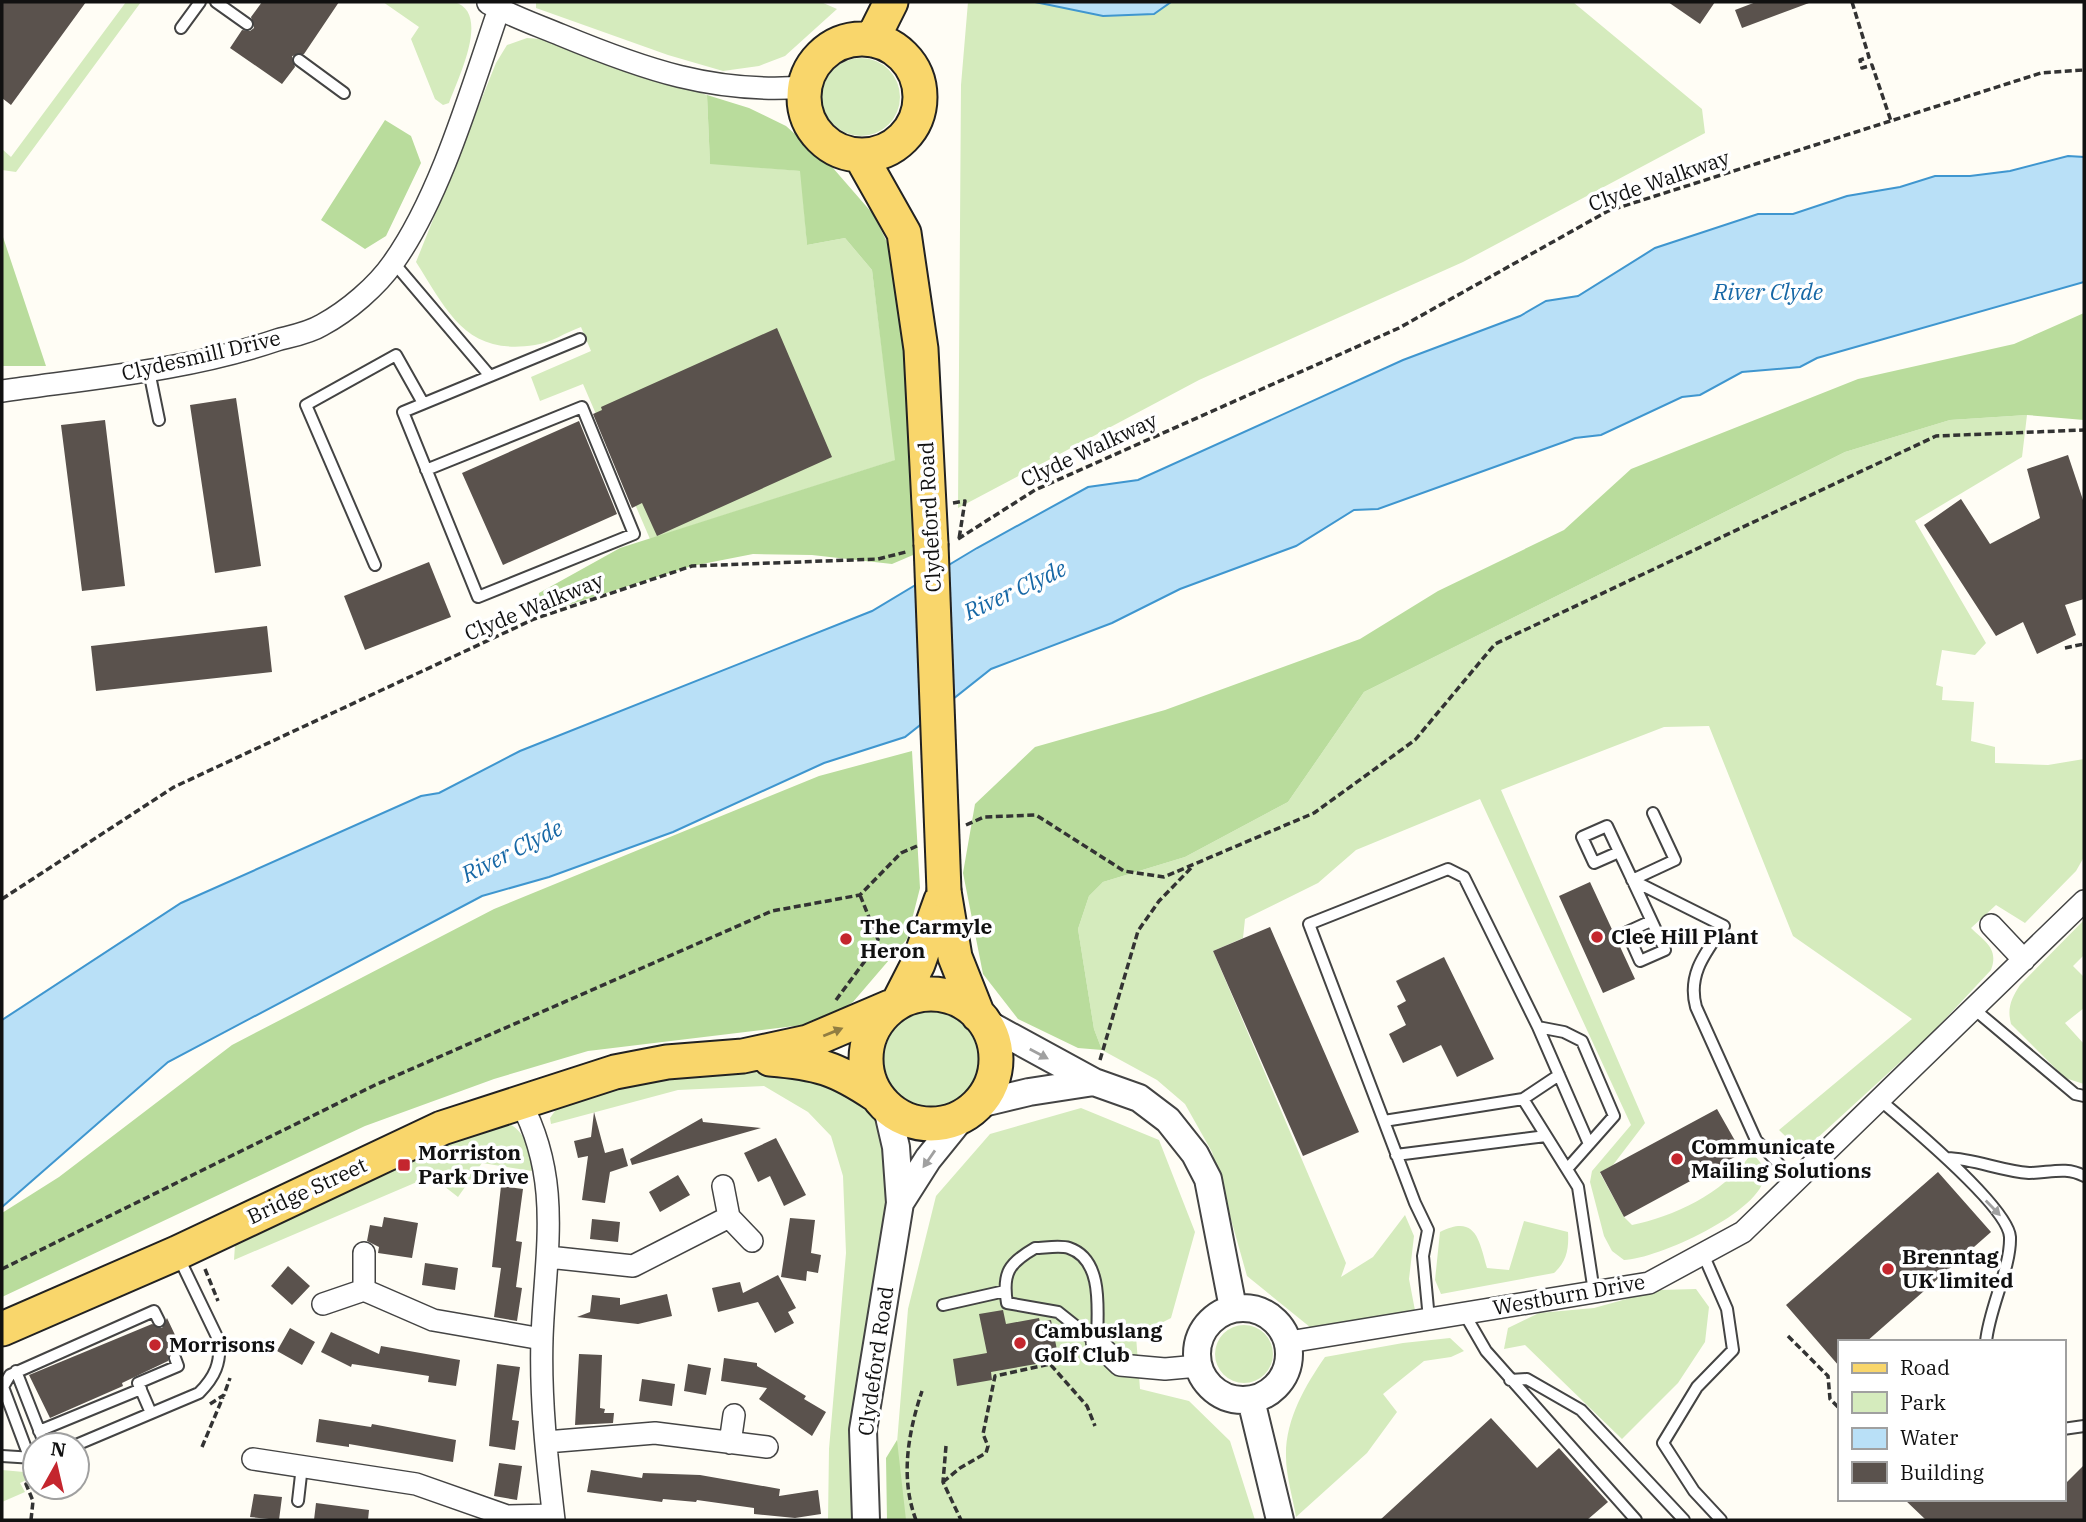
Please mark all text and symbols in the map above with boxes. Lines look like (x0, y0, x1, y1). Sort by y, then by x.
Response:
street label: Clyde Walkway (1584, 143, 1734, 217)
water label: River Clyde (1712, 276, 1823, 306)
street label: Clydesmill Drive (119, 323, 283, 387)
street label: Clyde Walkway (1016, 405, 1162, 493)
street label: Clydeford Road (911, 441, 947, 593)
water label: River Clyde (958, 552, 1071, 626)
street label: Clyde Walkway (460, 565, 608, 647)
water label: River Clyde (455, 812, 567, 889)
place label: The Carmyle Heron (860, 912, 993, 964)
place label: Clee Hill Plant (1611, 922, 1758, 950)
marker: Clee Hill Plant (1589, 929, 1605, 945)
marker: The Carmyle Heron (838, 931, 854, 947)
one-way arrow (822, 1026, 843, 1037)
one-way arrow (1029, 1048, 1049, 1059)
place label: Communicate Mailing Solutions (1691, 1132, 1871, 1184)
place label: Morriston Park Drive (418, 1138, 529, 1190)
one-way arrow (923, 1149, 936, 1168)
street label: Bridge Street (242, 1150, 371, 1230)
marker: Communicate Mailing Solutions (1669, 1151, 1685, 1167)
marker: Morriston Park Drive (396, 1157, 412, 1173)
one-way arrow (1984, 1199, 2000, 1216)
place label: Brenntag UK limited (1902, 1242, 2014, 1294)
marker: Brenntag UK limited (1880, 1261, 1896, 1277)
street label: Westburn Drive (1490, 1267, 1647, 1321)
street label: Clydeford Road (851, 1284, 899, 1438)
place label: Cambuslang Golf Club (1034, 1316, 1163, 1368)
place label: Morrisons (169, 1330, 275, 1358)
marker: Cambuslang Golf Club (1012, 1335, 1028, 1351)
marker: Morrisons (147, 1337, 163, 1353)
legend (1838, 1340, 2065, 1501)
text: Road (1900, 1353, 1950, 1381)
text: Park (1900, 1388, 1947, 1416)
text: Water (1900, 1423, 1959, 1451)
north arrow (21, 1431, 91, 1501)
text: N (49, 1436, 67, 1462)
text: Building (1900, 1458, 1985, 1486)

